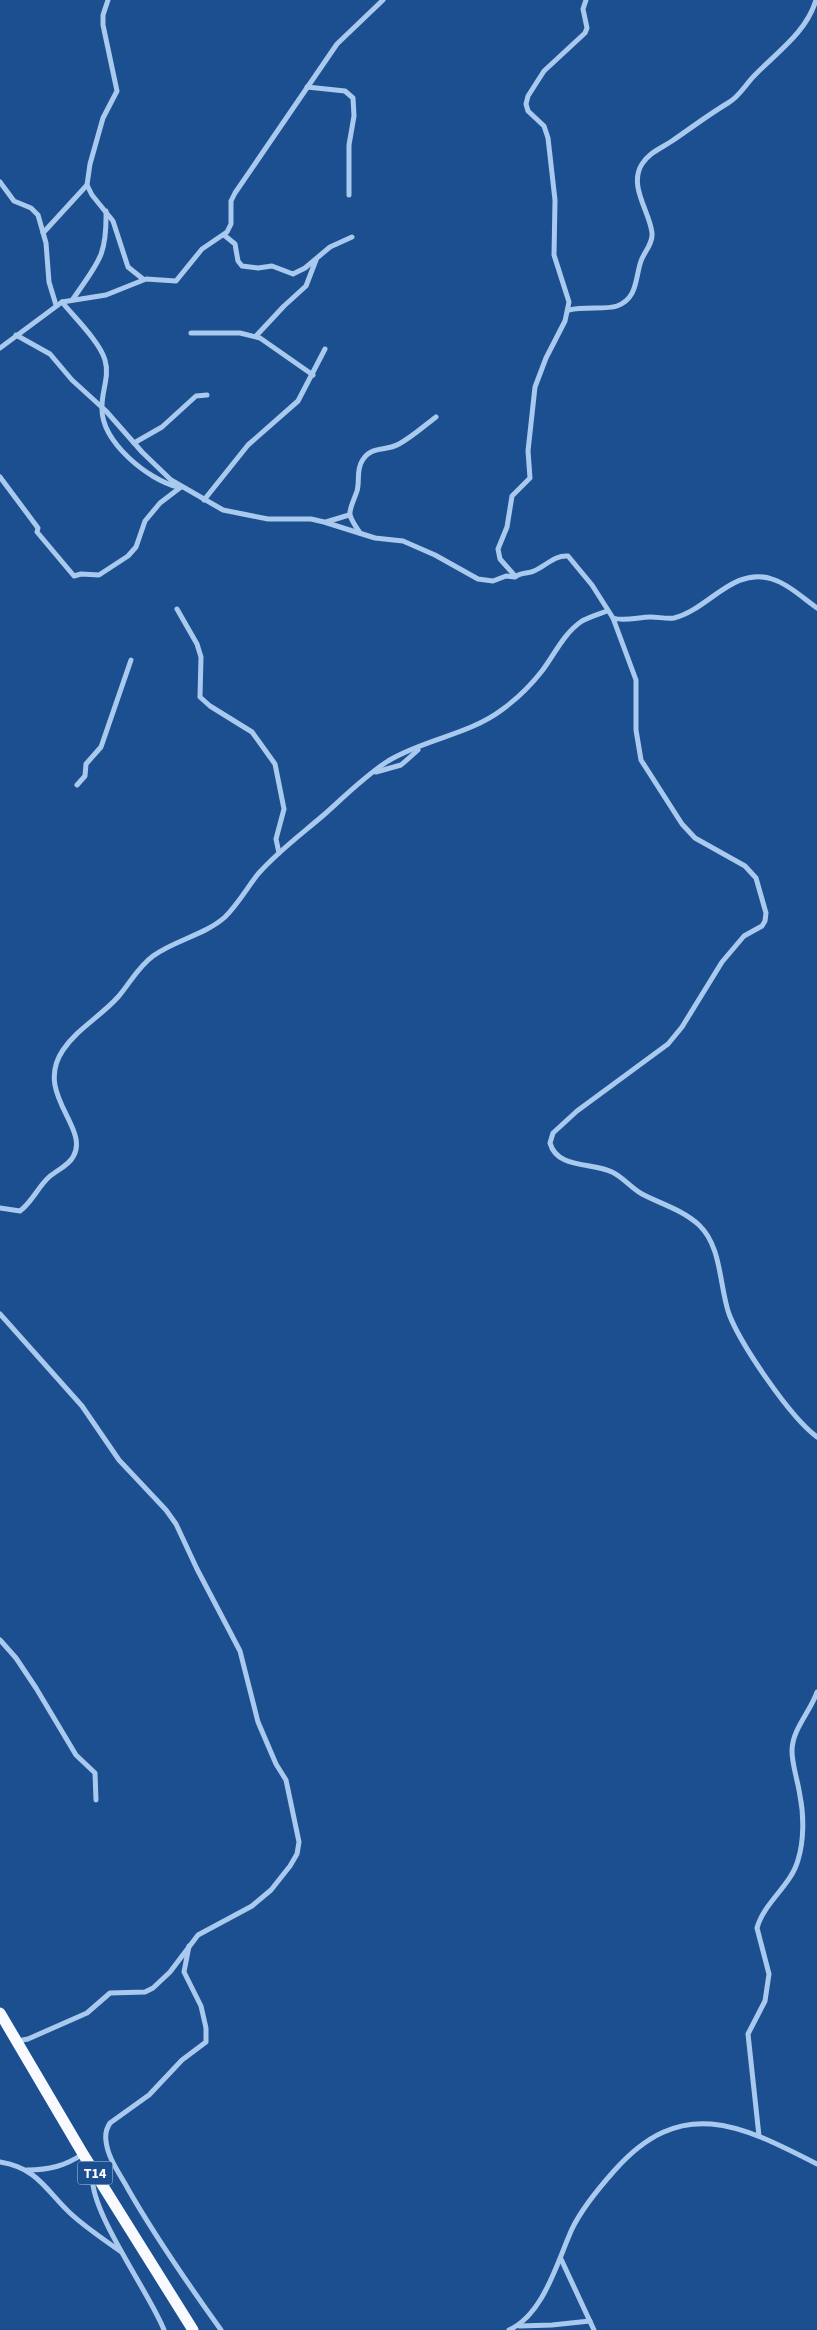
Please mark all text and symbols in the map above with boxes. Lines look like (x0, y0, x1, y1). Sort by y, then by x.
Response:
road number: T14 (78, 2162, 112, 2184)

